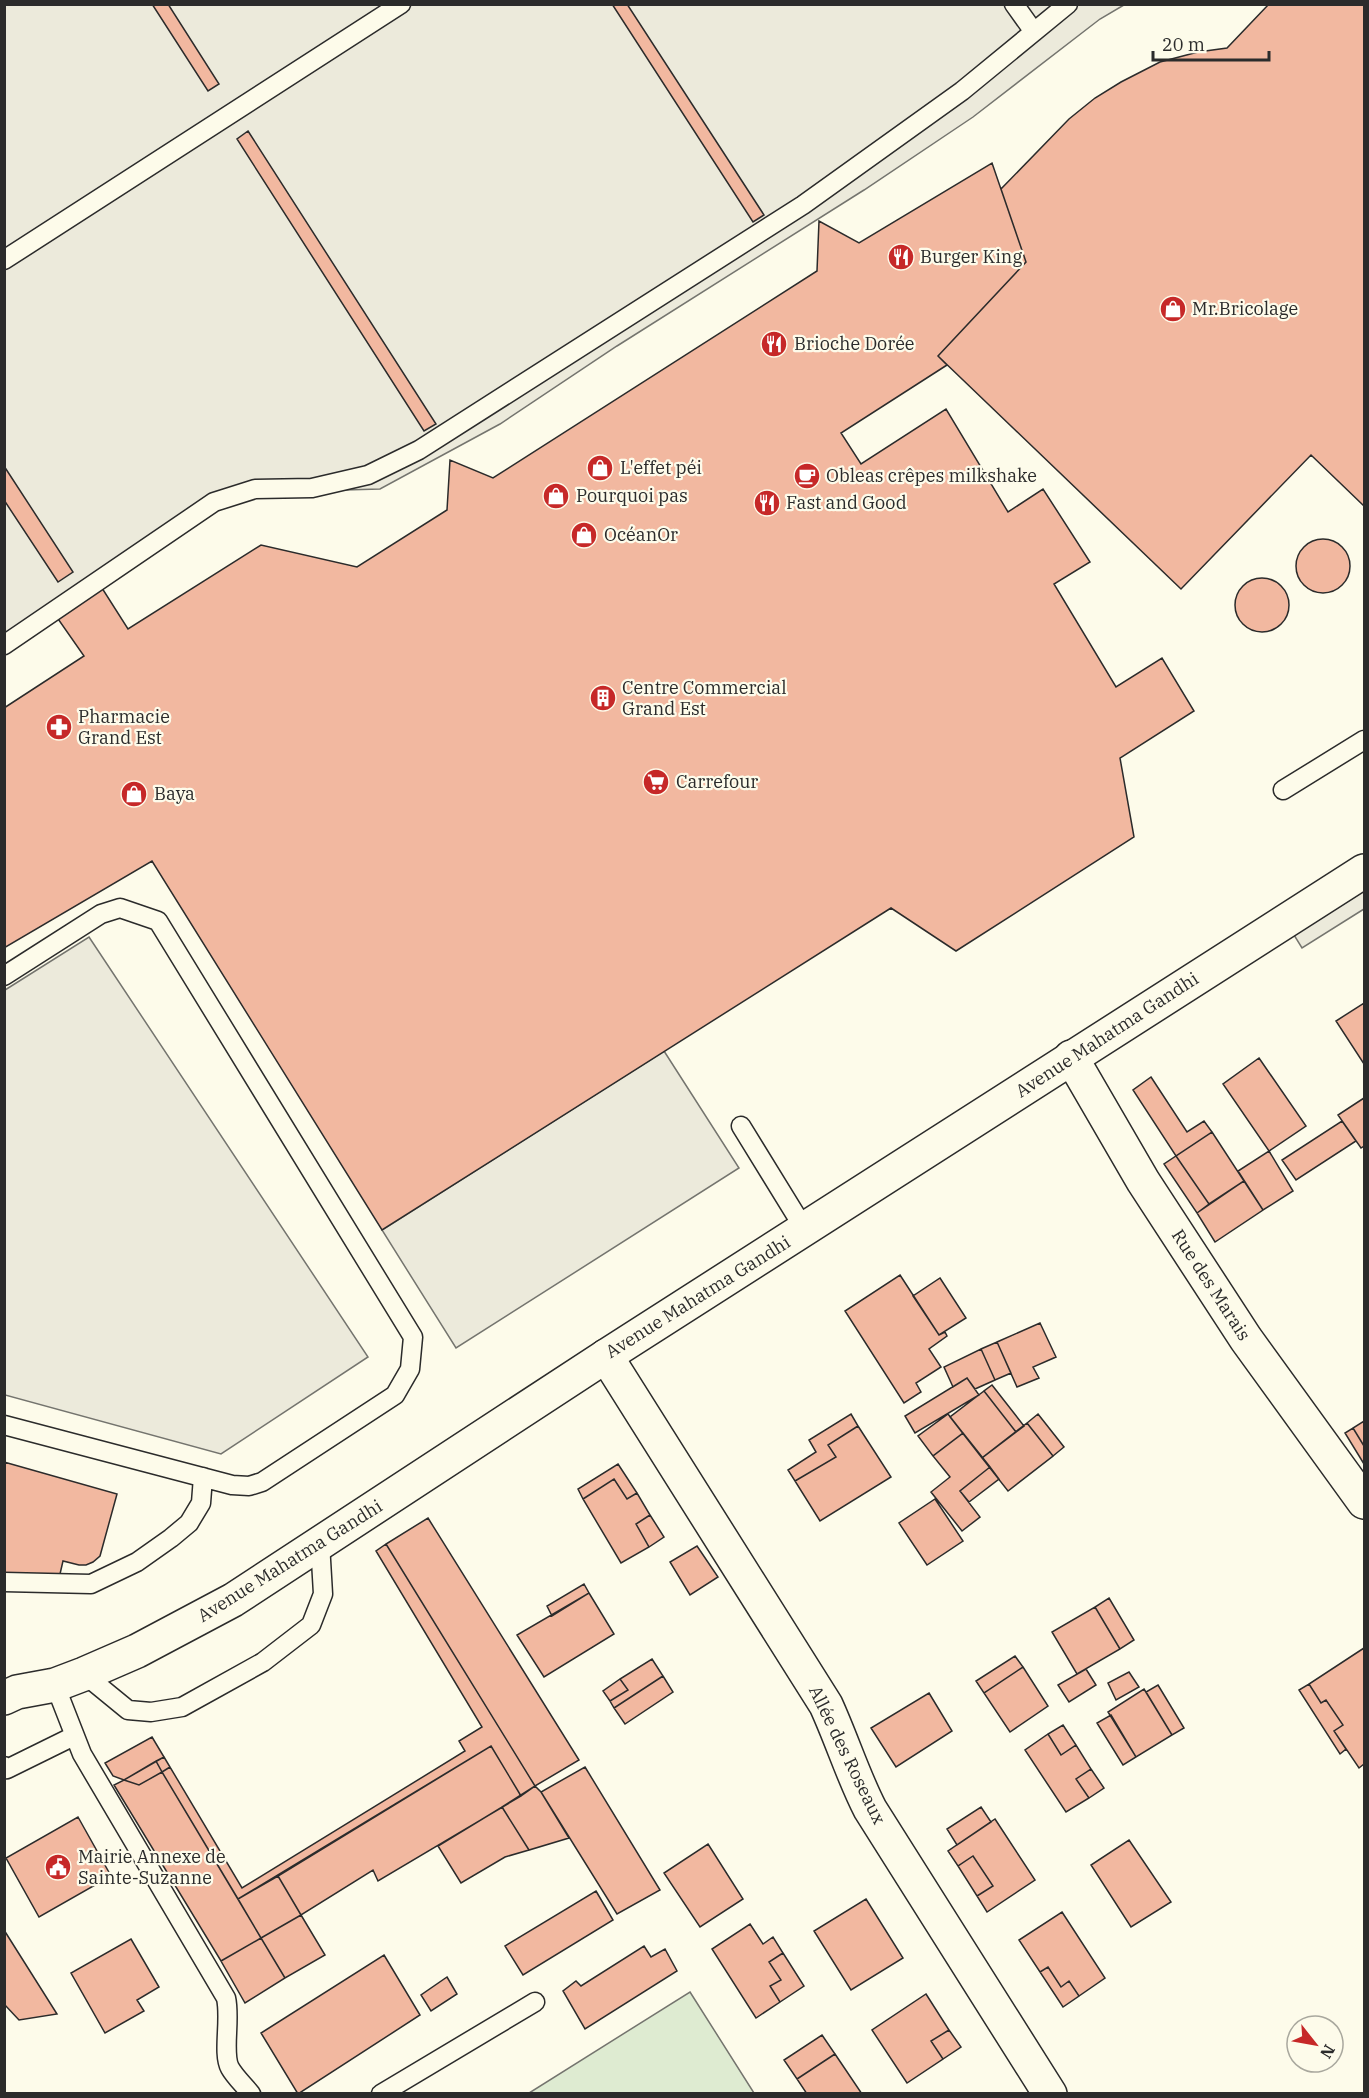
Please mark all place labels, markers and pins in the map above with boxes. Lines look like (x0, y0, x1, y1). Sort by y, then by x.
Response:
restaurant icon: Burger King (886, 242, 916, 272)
place label: Burger King (920, 245, 1022, 268)
shop icon: Mr.Bricolage (1158, 294, 1188, 324)
place label: Mr.Bricolage (1192, 297, 1298, 320)
restaurant icon: Brioche Dorée (759, 329, 789, 359)
place label: Brioche Dorée (794, 332, 915, 355)
shop icon: L'effet péi (585, 453, 615, 483)
place label: L'effet péi (620, 456, 702, 479)
cafe icon: Obleas crêpes milkshake (792, 461, 822, 491)
place label: Obleas crêpes milkshake (826, 464, 1037, 487)
shop icon: Pourquoi pas (541, 481, 571, 511)
place label: Pourquoi pas (576, 484, 688, 507)
restaurant icon: Fast and Good (752, 488, 782, 518)
place label: Fast and Good (786, 491, 907, 514)
shop icon: OcéanOr (569, 520, 599, 550)
place label: OcéanOr (604, 523, 678, 546)
place label: Centre Commercial Grand Est (622, 676, 787, 720)
building icon: Centre Commercial Grand Est (588, 683, 618, 713)
place label: Pharmacie Grand Est (78, 705, 170, 749)
pharmacy icon: Pharmacie Grand Est (44, 712, 74, 742)
supermarket icon: Carrefour (641, 767, 671, 797)
place label: Carrefour (676, 770, 758, 793)
shop icon: Baya (119, 779, 149, 809)
place label: Baya (154, 782, 195, 805)
place label: Mairie Annexe de Sainte-Suzanne (78, 1845, 226, 1889)
public building icon: Mairie Annexe de Sainte-Suzanne (43, 1852, 73, 1882)

